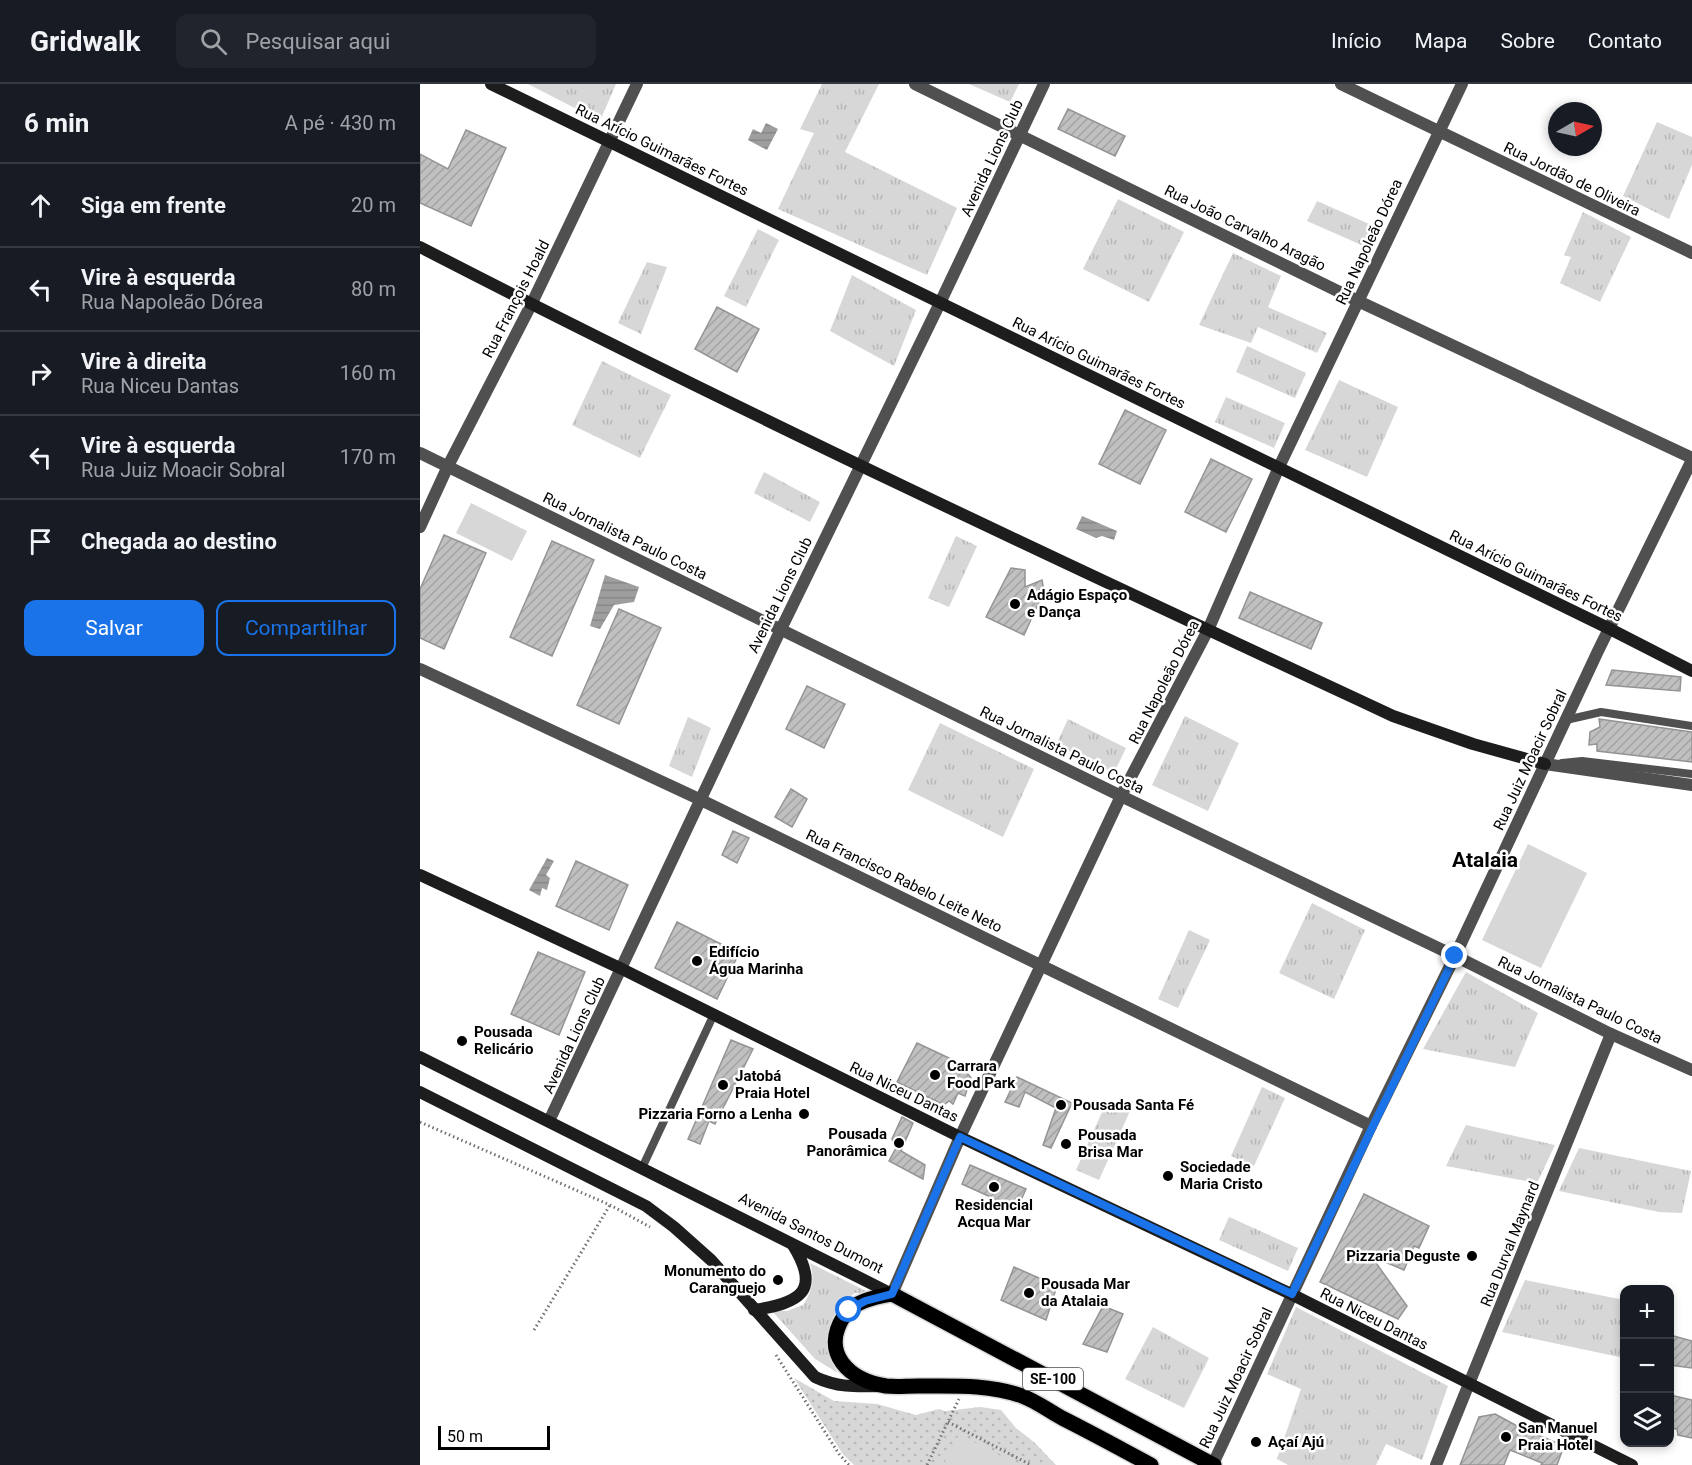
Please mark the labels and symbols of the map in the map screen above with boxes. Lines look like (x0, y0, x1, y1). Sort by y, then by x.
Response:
street label: Avenida Lions Club (957, 97, 1027, 219)
street label: Rua Arício Guimarães Fortes (573, 100, 751, 200)
north arrow (1548, 102, 1602, 156)
street label: Rua Jordão de Oliveira (1501, 138, 1643, 220)
street label: Rua Napoleão Dórea (1332, 176, 1406, 308)
street label: Rua João Carvalho Aragão (1161, 181, 1329, 275)
street label: Rua François Hoald (479, 237, 553, 361)
street label: Rua Arício Guimarães Fortes (1010, 313, 1188, 413)
street label: Rua Jornalista Paulo Costa (540, 488, 710, 584)
street label: Rua Arício Guimarães Fortes (1447, 526, 1625, 626)
street label: Avenida Lions Club (744, 534, 816, 656)
place label: Adágio Espaço e Dança (1027, 586, 1127, 621)
marker: Adágio Espaço e Dança (1008, 597, 1022, 611)
street label: Rua Napoleão Dórea (1125, 617, 1203, 747)
street label: Rua Juiz Moacir Sobral (1489, 687, 1571, 833)
street label: Rua Jornalista Paulo Costa (977, 702, 1147, 798)
street label: Rua Francisco Rabelo Leite Neto (803, 826, 1005, 936)
district label: Atalaia (1452, 848, 1518, 872)
route end (1441, 942, 1467, 968)
place label: Edifício Água Marinha (709, 943, 803, 978)
street label: Rua Jornalista Paulo Costa (1495, 952, 1665, 1048)
marker: Edifício Água Marinha (690, 954, 704, 968)
street label: Avenida Lions Club (539, 974, 609, 1096)
place label: Pousada Relicário (474, 1023, 533, 1058)
marker: Pousada Relicário (455, 1034, 469, 1048)
place label: Carrara Food Park (947, 1057, 1016, 1092)
street label: Rua Niceu Dantas (847, 1058, 961, 1126)
place label: Jatobá Praia Hotel (735, 1067, 810, 1102)
marker: Carrara Food Park (928, 1068, 942, 1082)
marker: Jatobá Praia Hotel (716, 1078, 730, 1092)
place label: Pousada Santa Fé (1073, 1096, 1194, 1114)
marker: Pousada Santa Fé (1054, 1098, 1068, 1112)
place label: Pizzaria Forno a Lenha (638, 1105, 792, 1123)
marker: Pizzaria Forno a Lenha (797, 1107, 811, 1121)
place label: Pousada Panorâmica (806, 1125, 887, 1160)
place label: Pousada Brisa Mar (1078, 1126, 1144, 1161)
marker: Pousada Panorâmica (892, 1136, 906, 1150)
marker: Pousada Brisa Mar (1059, 1137, 1073, 1151)
place label: Sociedade Maria Cristo (1180, 1158, 1263, 1193)
marker: Sociedade Maria Cristo (1161, 1169, 1175, 1183)
street label: Rua Durval Maynard (1477, 1179, 1543, 1309)
marker: Residencial Acqua Mar (987, 1180, 1001, 1194)
street label: Avenida Santos Dumont (736, 1189, 886, 1277)
place label: Residencial Acqua Mar (955, 1196, 1033, 1231)
place label: Pizzaria Deguste (1346, 1247, 1460, 1265)
marker: Pizzaria Deguste (1465, 1249, 1479, 1263)
place label: Monumento do Caranguejo (664, 1262, 766, 1297)
marker: Monumento do Caranguejo (771, 1273, 785, 1287)
place label: Pousada Mar da Atalaia (1041, 1275, 1131, 1310)
street label: Rua Niceu Dantas (1317, 1284, 1431, 1354)
marker: Pousada Mar da Atalaia (1022, 1286, 1036, 1300)
route start (835, 1296, 861, 1322)
street label: Rua Juiz Moacir Sobral (1195, 1305, 1277, 1451)
road number: SE-100 (1023, 1368, 1083, 1390)
place label: San Manuel Praia Hotel (1518, 1419, 1597, 1454)
scale bar (438, 1423, 550, 1450)
marker: San Manuel Praia Hotel (1499, 1430, 1513, 1444)
place label: Açaí Ajú (1268, 1433, 1324, 1451)
marker: Açaí Ajú (1249, 1435, 1263, 1449)

